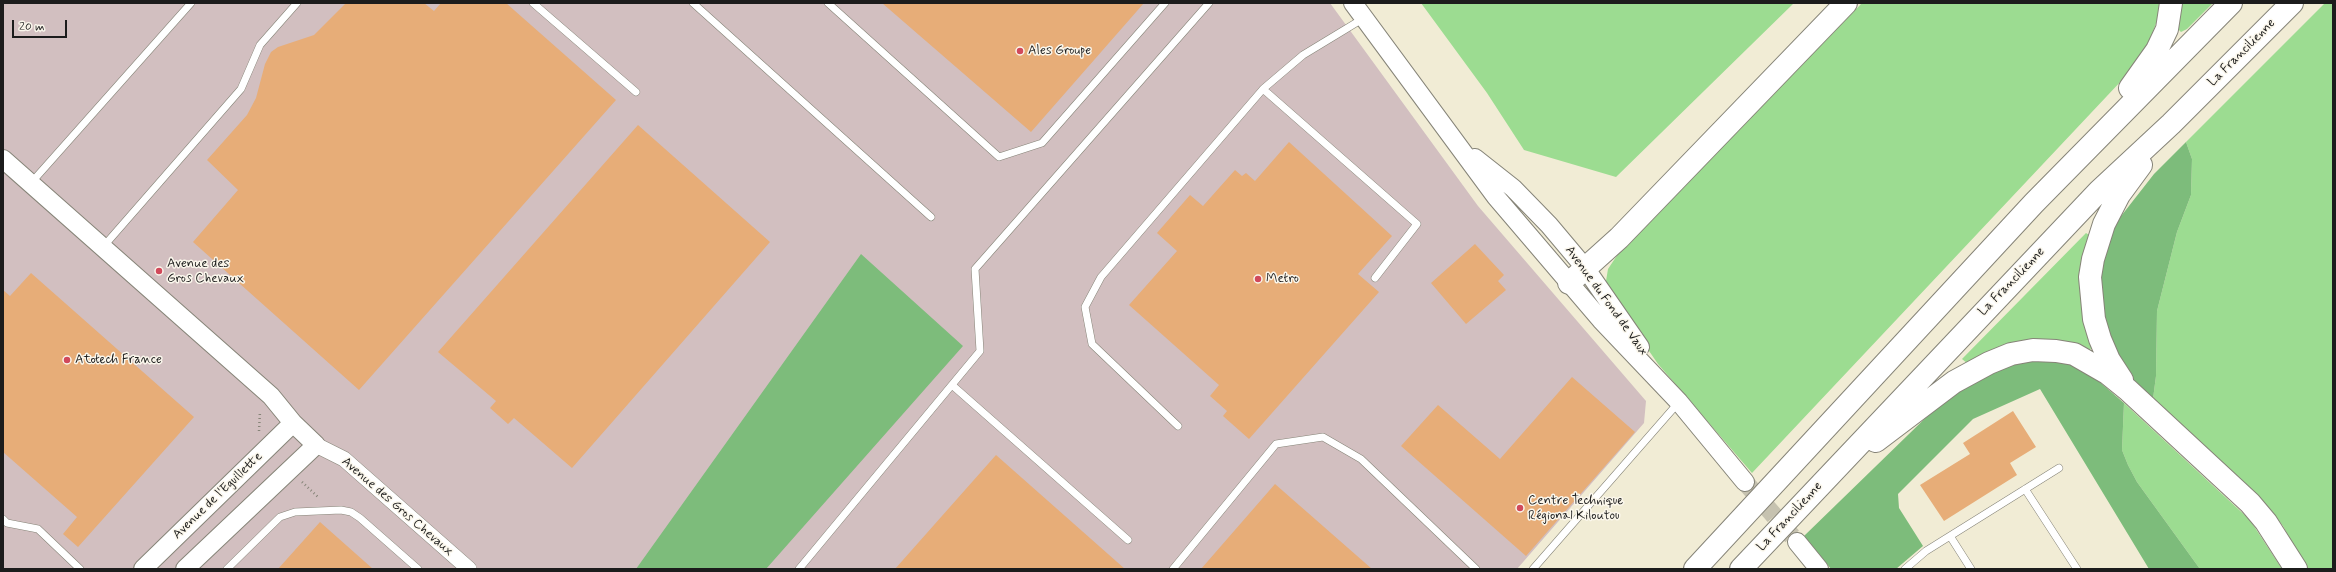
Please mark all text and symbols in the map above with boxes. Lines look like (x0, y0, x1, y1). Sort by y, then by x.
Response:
scale bar (14, 12, 69, 38)
street label: La Francilienne (2205, 16, 2279, 90)
text: 20 m (19, 19, 45, 35)
place label: Ales Groupe (1028, 43, 1091, 59)
marker: Ales Groupe (1015, 46, 1025, 56)
street label: Avenue du Fond de Vaux (1561, 243, 1651, 359)
street label: La Francilienne (1975, 245, 2049, 319)
place label: Avenue des Gros Chevaux (167, 256, 244, 287)
marker: Avenue des Gros Chevaux (154, 266, 164, 276)
place label: Metro (1266, 271, 1299, 287)
marker: Metro (1253, 274, 1263, 284)
place label: Atotech France (75, 352, 162, 368)
marker: Atotech France (62, 355, 72, 365)
street label: Avenue de l'Eguillette (170, 449, 266, 543)
street label: Avenue des Gros Chevaux (338, 454, 456, 560)
street label: La Francilienne (1754, 479, 1826, 555)
place label: Centre Technique Régional Kiloutou (1528, 493, 1623, 524)
marker: Centre Technique Régional Kiloutou (1515, 503, 1525, 513)

